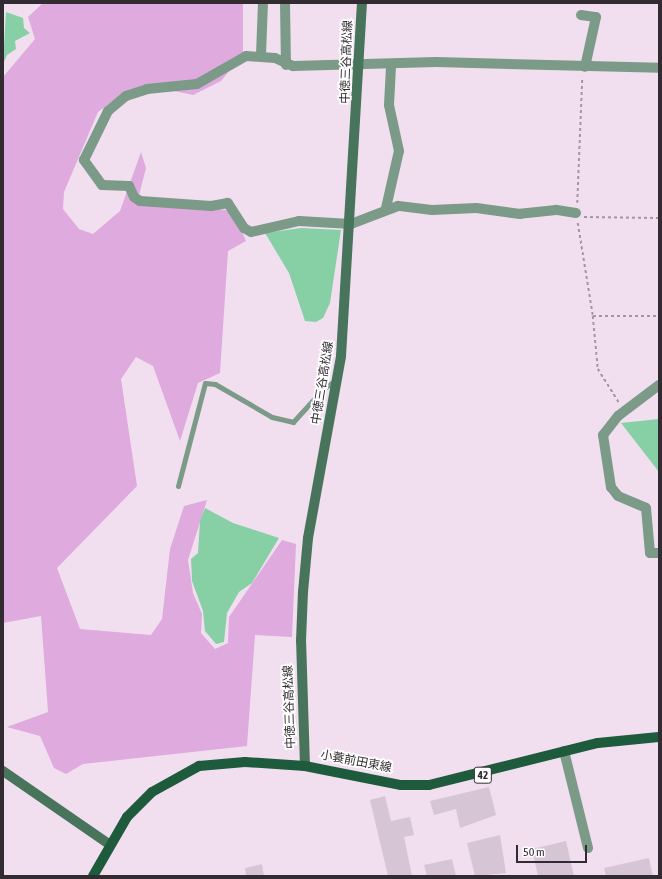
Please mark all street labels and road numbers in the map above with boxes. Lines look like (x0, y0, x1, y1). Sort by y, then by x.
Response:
street label: 中徳三谷高松線 (338, 20, 356, 104)
street label: 中徳三谷高松線 (309, 340, 337, 426)
street label: 中徳三谷高松線 (281, 665, 299, 749)
street label: 小蓑前田東線 (319, 748, 393, 776)
road number: 42 (473, 766, 493, 784)

